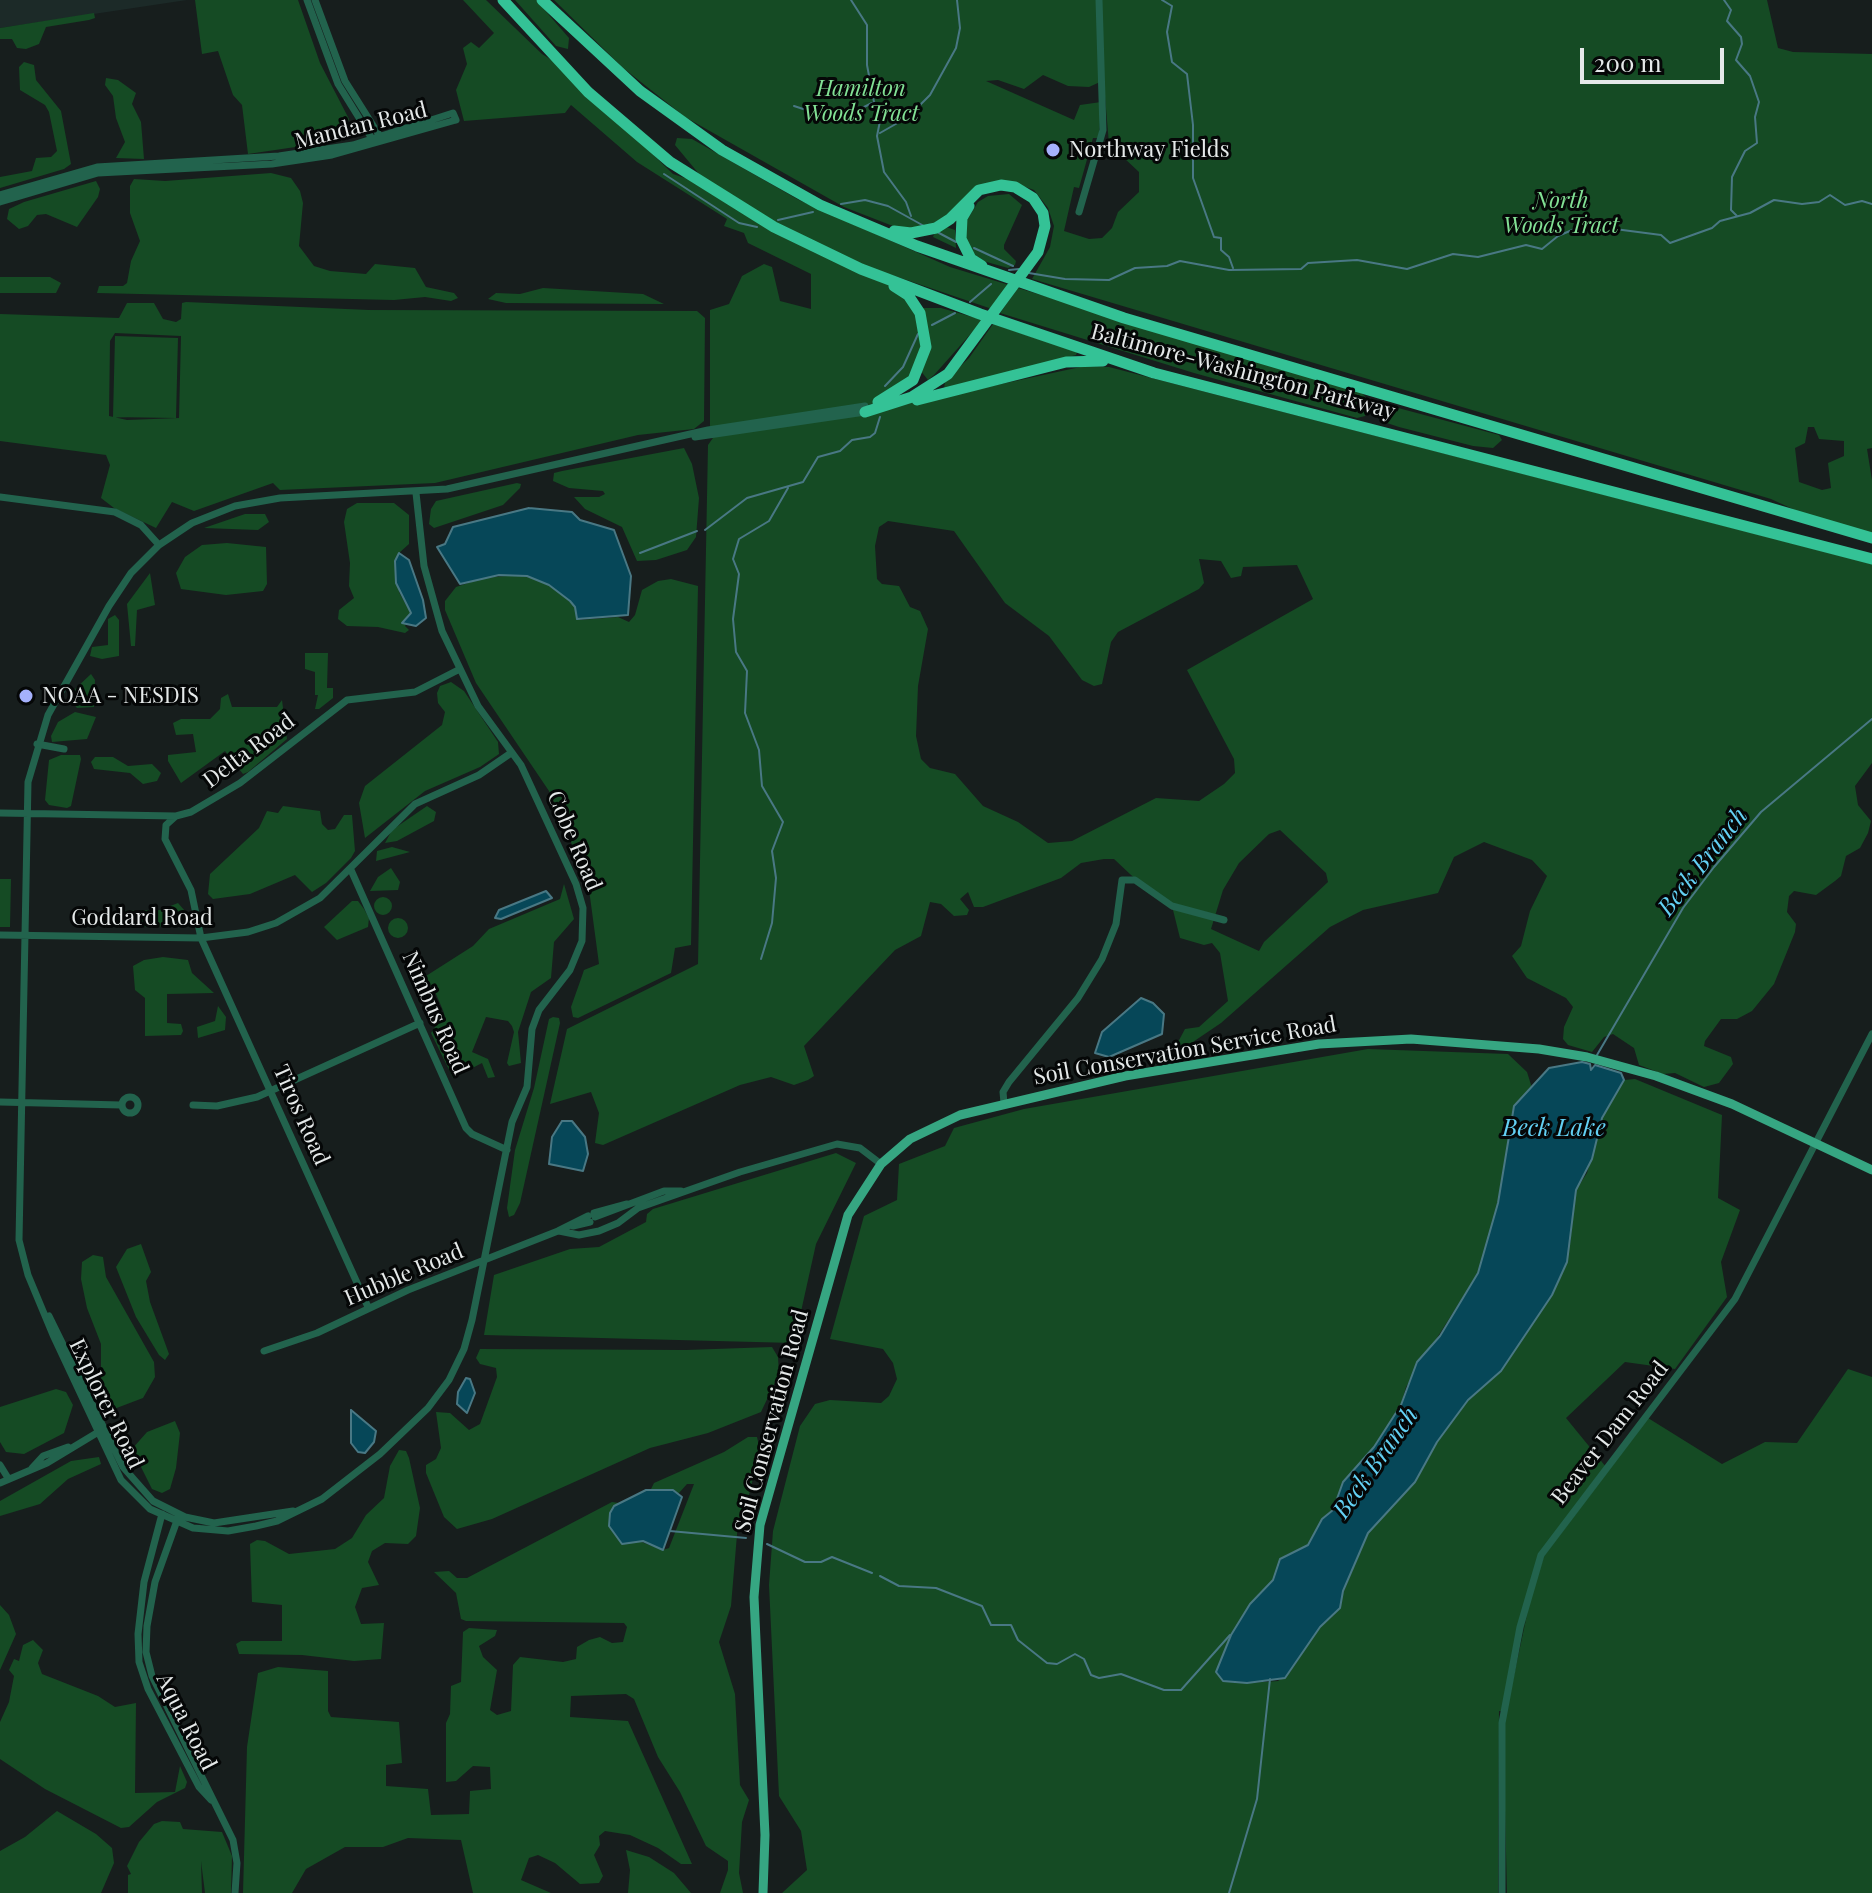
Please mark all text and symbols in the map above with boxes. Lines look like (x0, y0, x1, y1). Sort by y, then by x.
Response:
scale bar (1584, 32, 1728, 82)
text: 200 m (1594, 46, 1662, 78)
park label: Hamilton Woods Tract (803, 76, 919, 128)
street label: Mandan Road (292, 97, 430, 155)
place label: Northway Fields (1069, 137, 1229, 163)
marker: Northway Fields (1044, 141, 1062, 159)
park label: North Woods Tract (1503, 188, 1619, 240)
street label: Baltimore-Washington Parkway (1088, 319, 1398, 425)
place label: NOAA - NESDIS (42, 683, 199, 709)
marker: NOAA - NESDIS (17, 687, 35, 705)
street label: Delta Road (198, 708, 300, 794)
street label: Cobe Road (541, 787, 607, 895)
water label: Beck Branch (1652, 802, 1754, 922)
street label: Goddard Road (71, 905, 213, 931)
street label: Nimbus Road (396, 947, 474, 1079)
street label: Soil Conservation Service Road (1032, 1011, 1338, 1091)
street label: Tiros Road (267, 1061, 335, 1169)
water label: Beck Lake (1502, 1115, 1606, 1143)
street label: Hubble Road (341, 1238, 467, 1312)
street label: Soil Conservation Road (730, 1307, 814, 1535)
street label: Explorer Road (63, 1335, 149, 1473)
street label: Beaver Dam Road (1546, 1356, 1674, 1510)
water label: Beck Branch (1327, 1402, 1425, 1524)
street label: Aqua Road (150, 1669, 222, 1775)

